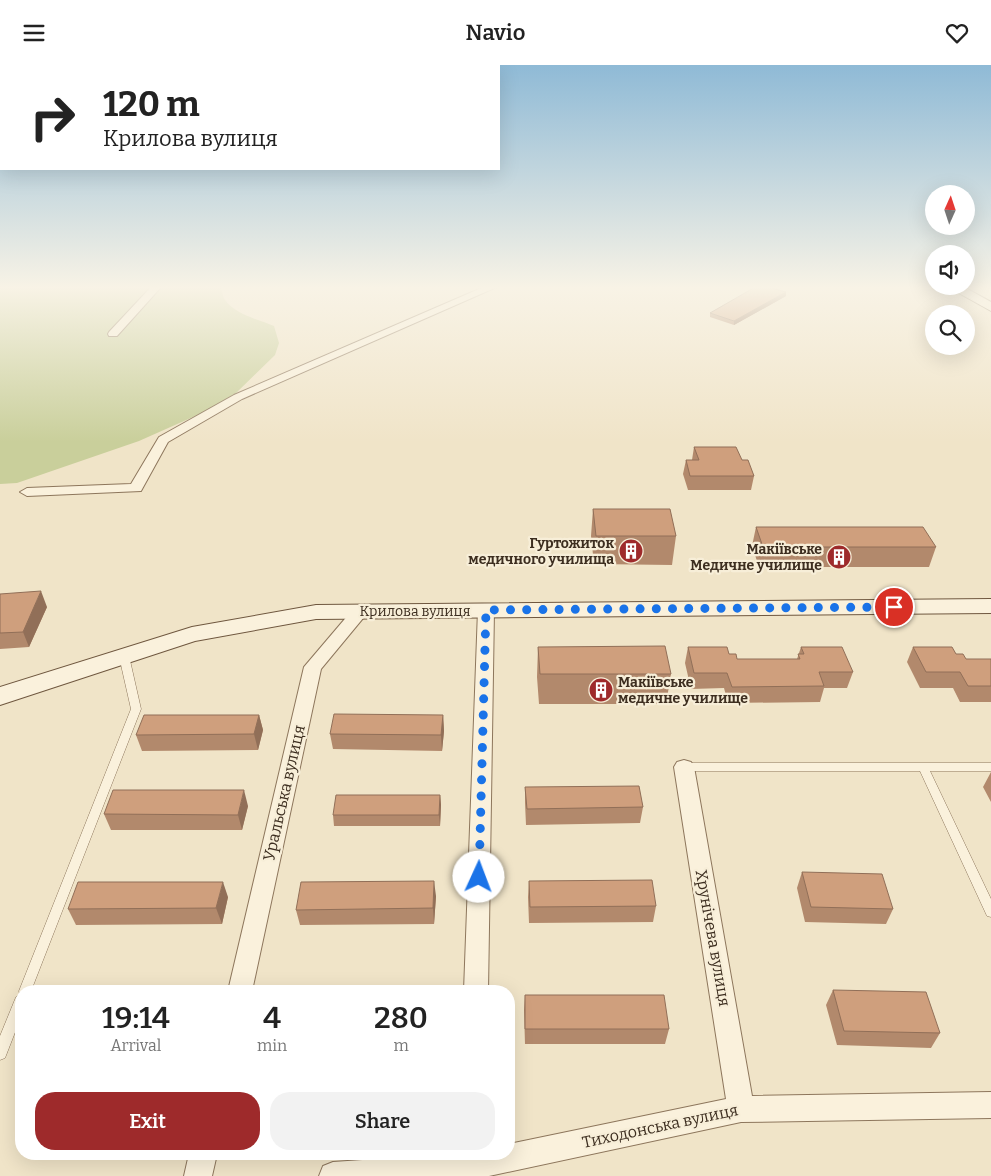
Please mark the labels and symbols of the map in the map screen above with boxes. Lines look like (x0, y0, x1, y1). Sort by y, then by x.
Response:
north arrow (925, 185, 975, 235)
place label: Гуртожиток медичного училища (468, 535, 614, 568)
building icon: Гуртожиток медичного училища (618, 538, 644, 564)
place label: Макіївське Медичне училище (690, 541, 822, 574)
building icon: Макіївське Медичне училище (826, 544, 852, 570)
pin (873, 586, 915, 628)
street label: Крилова вулиця (359, 603, 471, 620)
place label: Макіївське медичне училище (618, 674, 748, 707)
building icon: Макіївське медичне училище (588, 677, 614, 703)
street label: Уральська вулиця (259, 723, 309, 863)
position arrow (452, 850, 504, 902)
street label: Хрунічева вулиця (692, 868, 734, 1008)
street label: Тиходонська вулиця (580, 1100, 740, 1152)

